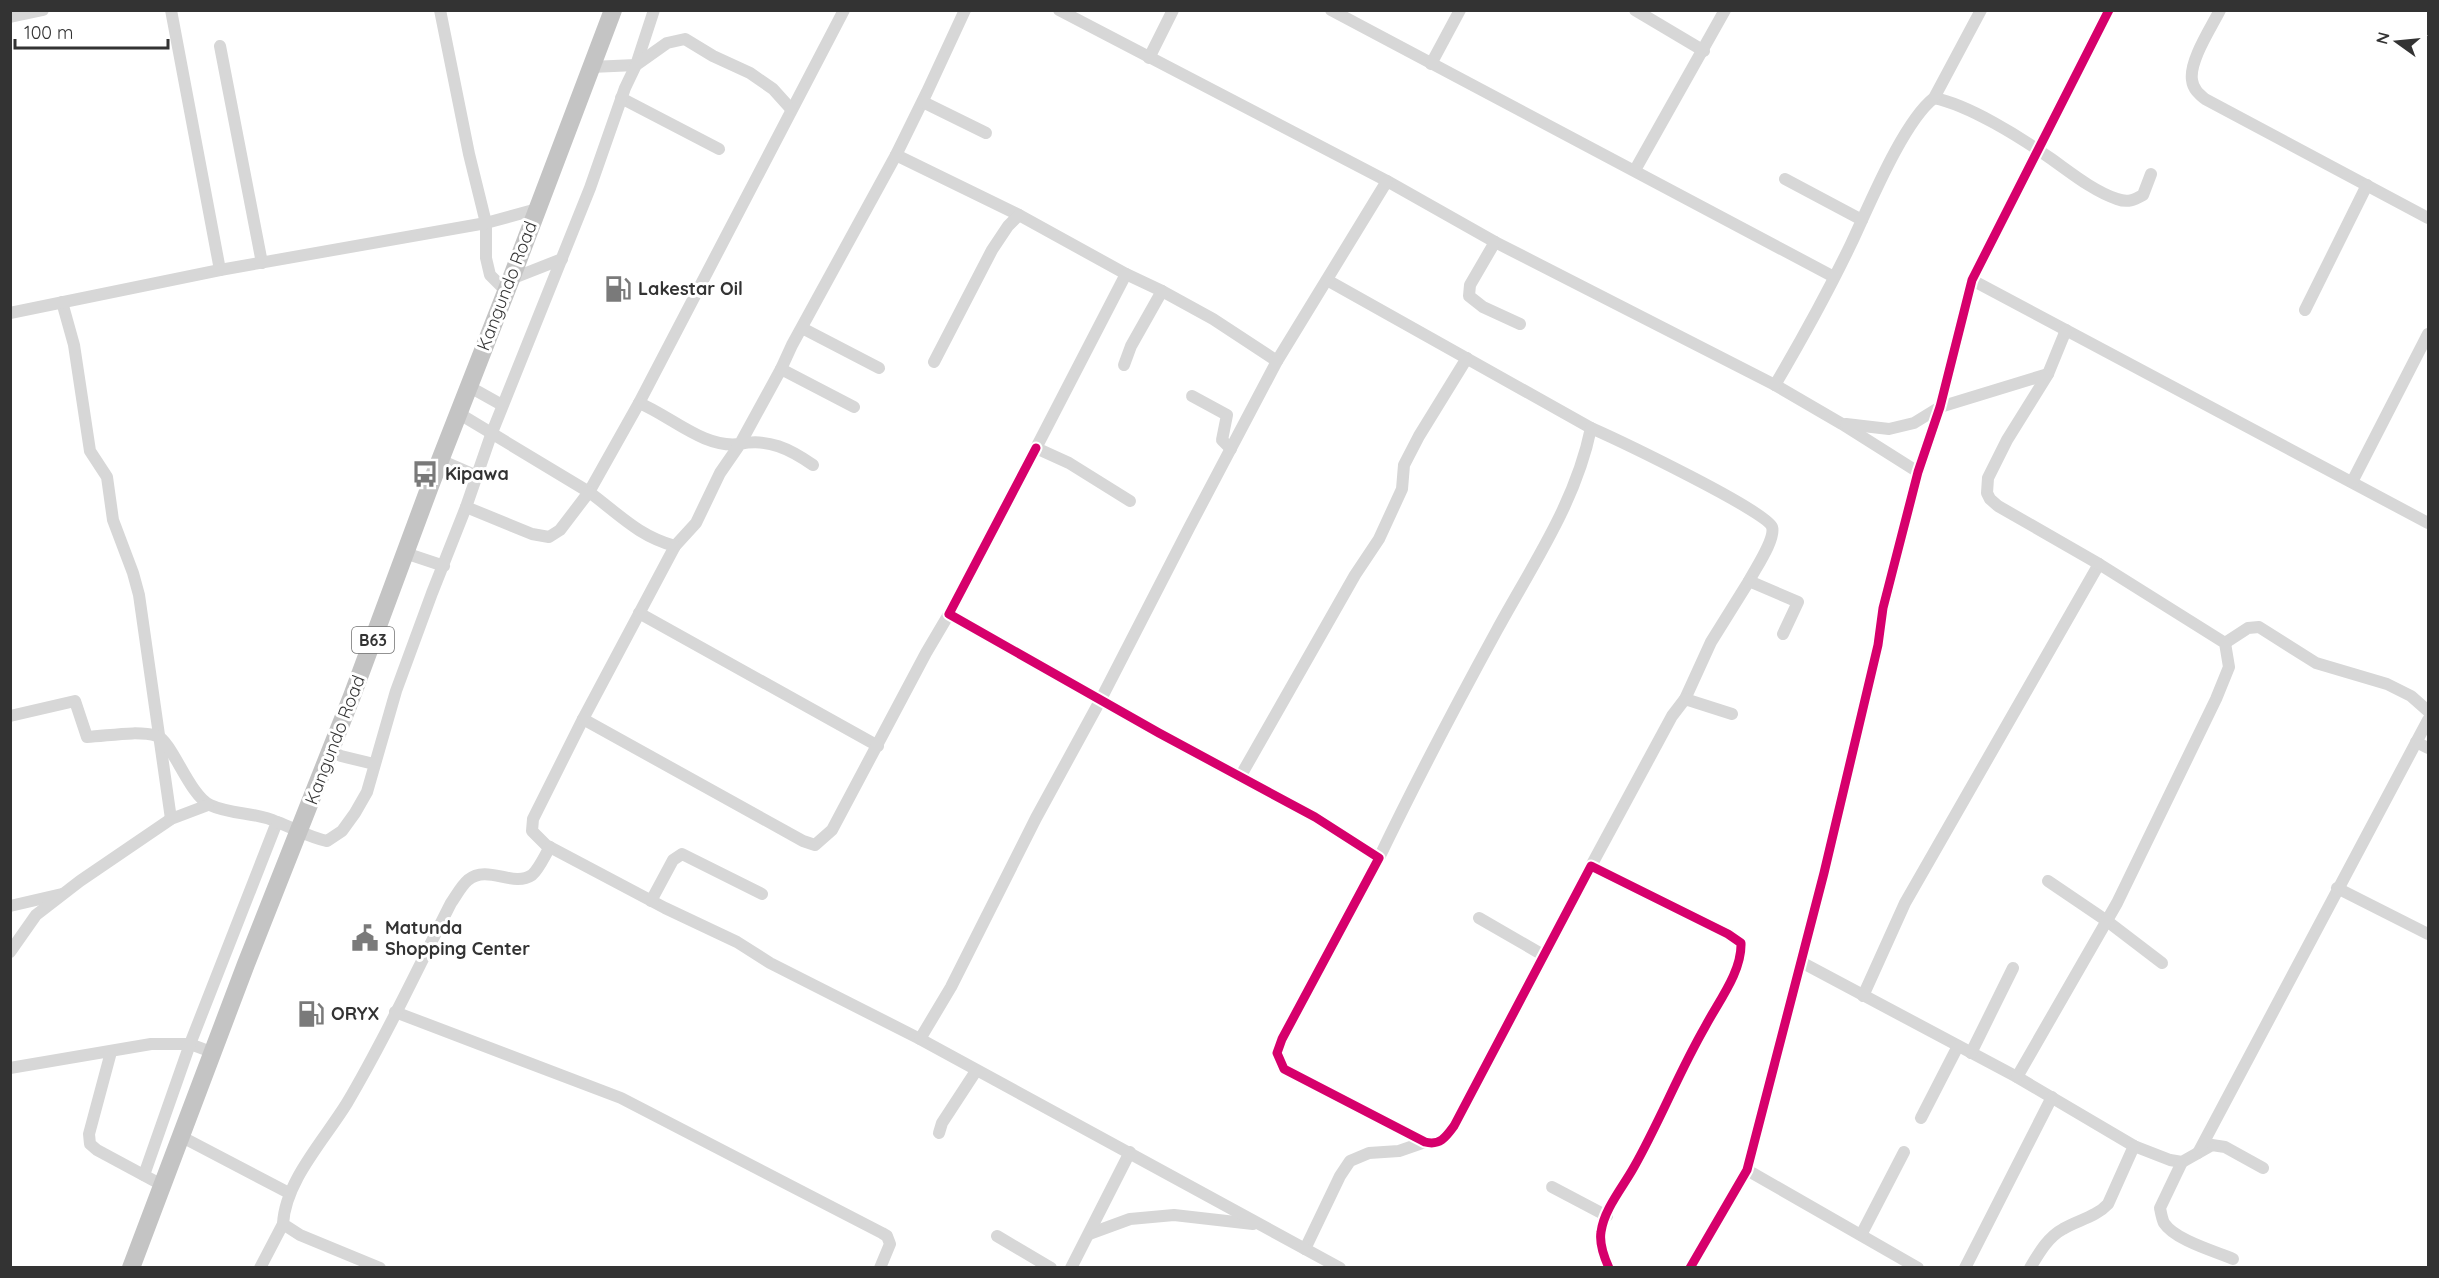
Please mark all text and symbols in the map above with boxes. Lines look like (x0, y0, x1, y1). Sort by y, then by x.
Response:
scale bar (15, 12, 168, 50)
north arrow (2367, 12, 2427, 72)
text: 100 m (24, 21, 73, 44)
text: N (2371, 30, 2394, 46)
street label: Kangundo Road (471, 218, 542, 354)
fuel station icon: Lakestar Oil (603, 274, 633, 304)
place label: Lakestar Oil (638, 277, 743, 300)
bus stop icon: Kipawa (410, 459, 440, 489)
place label: Kipawa (445, 462, 509, 485)
road number: B63 (352, 627, 394, 653)
street label: Kangundo Road (299, 672, 370, 808)
place label: Matunda Shopping Center (385, 916, 530, 960)
public building icon: Matunda Shopping Center (350, 923, 380, 953)
fuel station icon: ORYX (296, 999, 326, 1029)
place label: ORYX (331, 1002, 379, 1025)

